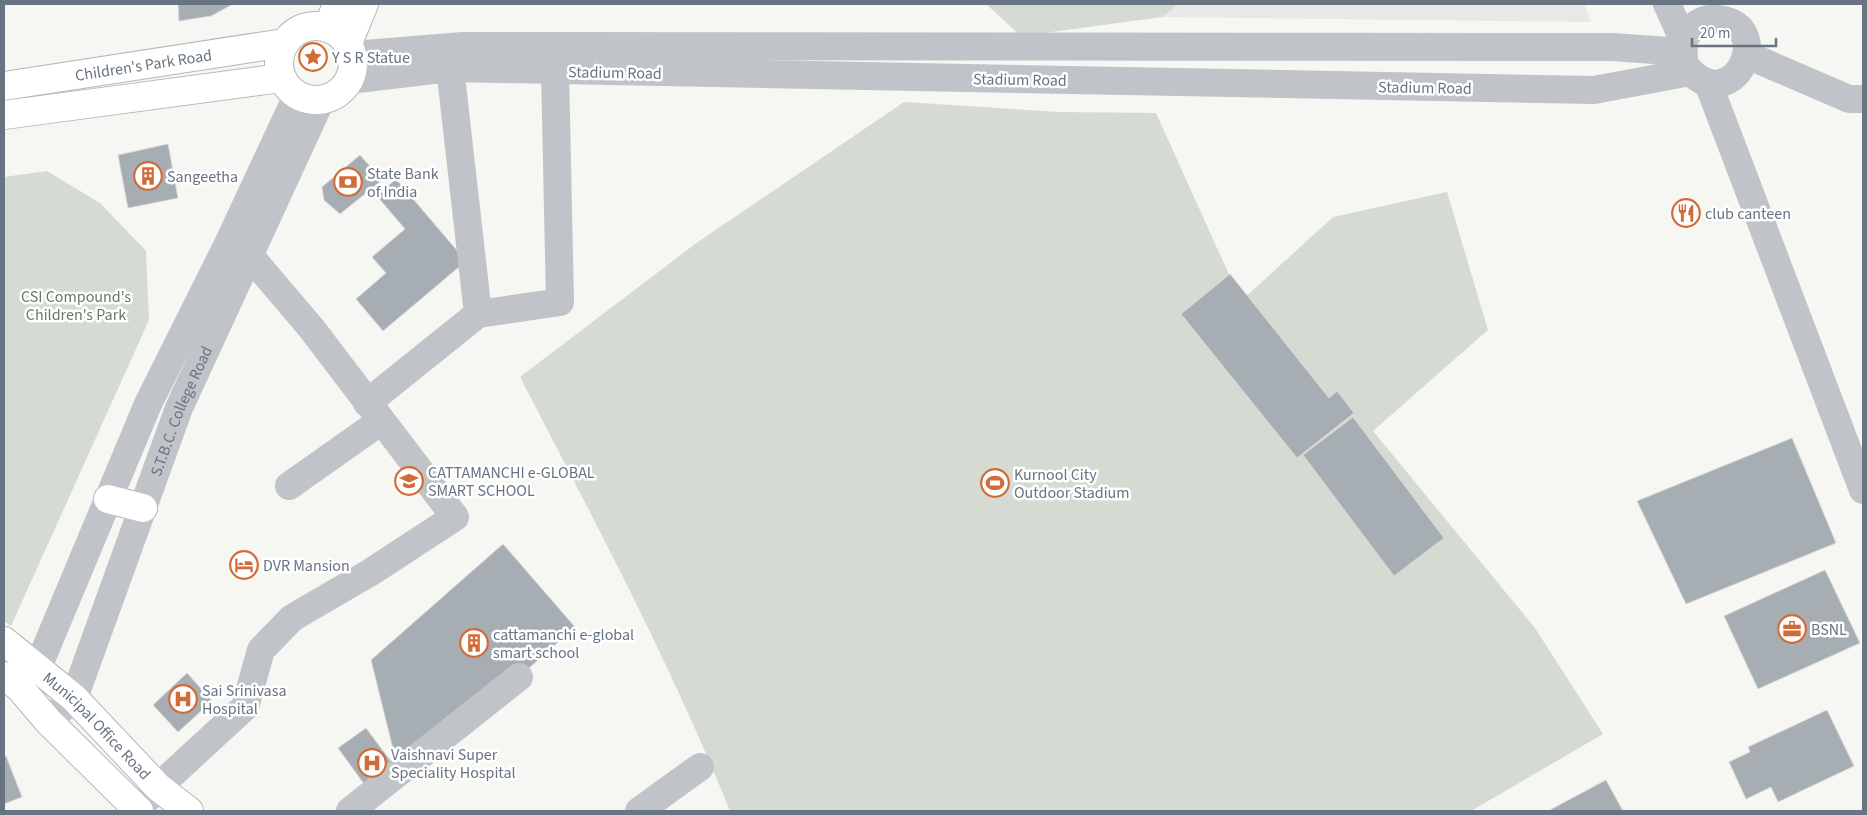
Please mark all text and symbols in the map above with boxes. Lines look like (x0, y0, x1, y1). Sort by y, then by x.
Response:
scale bar (1692, 15, 1776, 47)
text: 20 m (1700, 23, 1730, 44)
place icon: Y S R Statue (298, 42, 328, 72)
street label: Children's Park Road (74, 44, 213, 87)
place label: Y S R Statue (331, 47, 410, 69)
street label: Stadium Road (568, 61, 662, 85)
street label: Stadium Road (973, 68, 1067, 92)
street label: Stadium Road (1378, 76, 1472, 100)
building icon: Sangeetha (133, 161, 163, 191)
place label: State Bank of India (367, 163, 439, 203)
place label: Sangeetha (167, 166, 238, 188)
bank icon: State Bank of India (333, 167, 363, 197)
restaurant icon: club canteen (1671, 198, 1701, 228)
place label: club canteen (1705, 203, 1791, 225)
park label: CSI Compound's Children's Park (21, 286, 131, 326)
street label: S.T.B.C. College Road (145, 343, 218, 479)
place label: CATTAMANCHI e-GLOBAL SMART SCHOOL (428, 462, 595, 502)
place label: Kurnool City Outdoor Stadium (1014, 464, 1130, 504)
school or university icon: CATTAMANCHI e-GLOBAL SMART SCHOOL (394, 466, 424, 496)
sports icon: Kurnool City Outdoor Stadium (980, 468, 1010, 498)
hotel icon: DVR Mansion (229, 550, 259, 580)
place label: DVR Mansion (263, 555, 350, 577)
office icon: BSNL (1777, 614, 1807, 644)
place label: BSNL (1811, 619, 1847, 641)
place label: cattamanchi e-global smart school (493, 624, 634, 664)
building icon: cattamanchi e-global smart school (459, 628, 489, 658)
street label: Municipal Office Road (38, 667, 155, 785)
place label: Sai Srinivasa Hospital (202, 680, 286, 720)
hospital icon: Sai Srinivasa Hospital (168, 684, 198, 714)
place label: Vaishnavi Super Speciality Hospital (391, 744, 516, 784)
hospital icon: Vaishnavi Super Speciality Hospital (357, 748, 387, 778)

